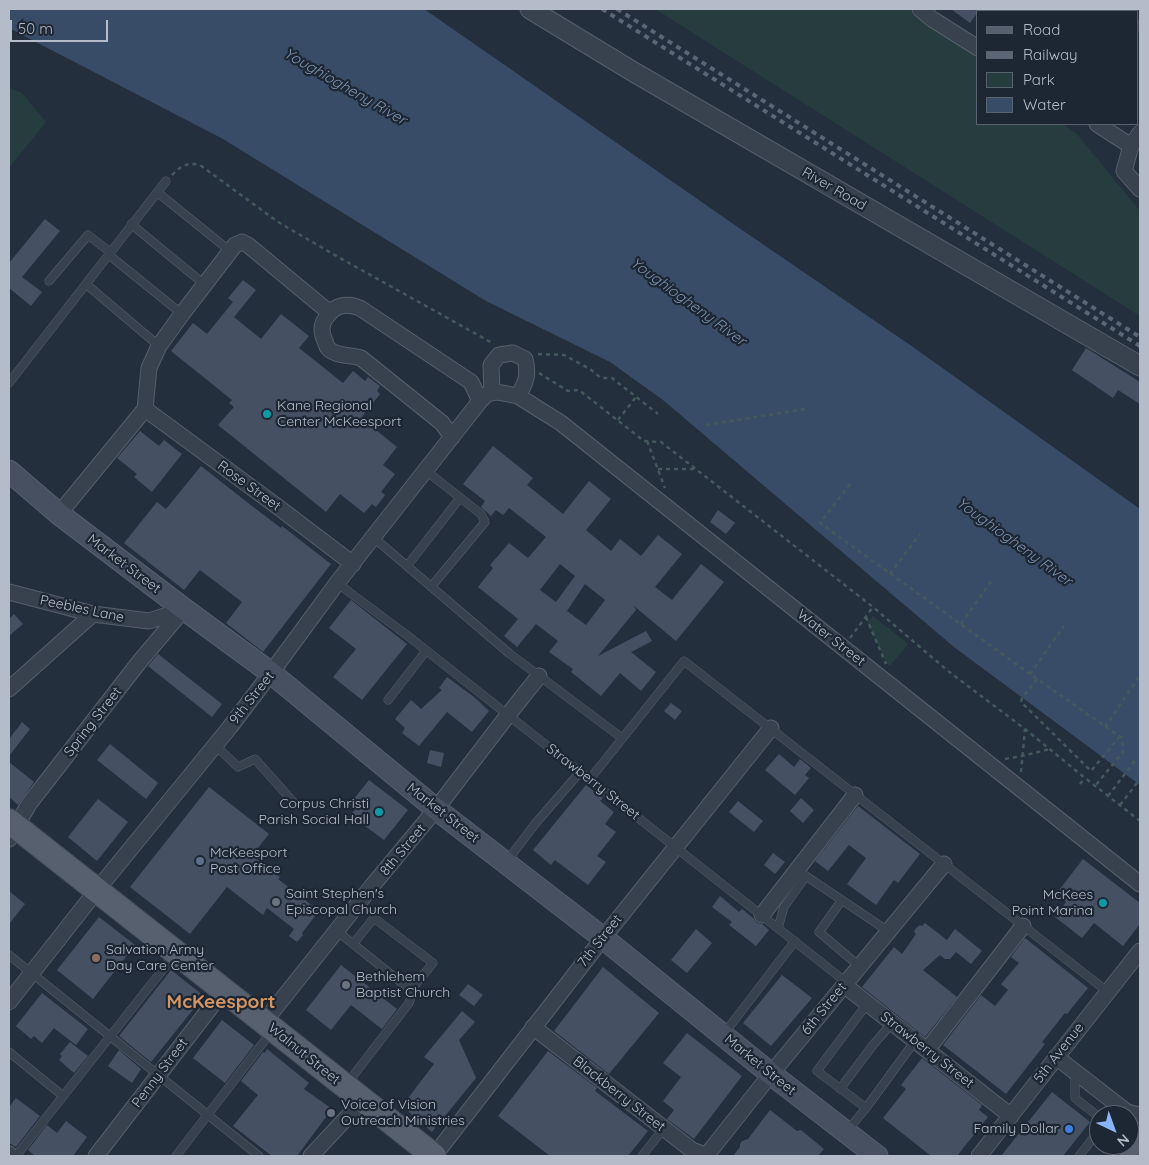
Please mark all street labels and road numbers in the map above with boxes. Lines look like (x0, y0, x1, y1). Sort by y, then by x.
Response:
street label: River Road (799, 164, 869, 214)
street label: Rose Street (214, 457, 284, 515)
street label: Market Street (84, 531, 164, 597)
street label: Peebles Lane (38, 592, 126, 626)
street label: Water Street (794, 606, 868, 670)
street label: 9th Street (226, 668, 278, 728)
street label: Spring Street (61, 684, 125, 760)
street label: Strawberry Street (543, 740, 643, 824)
street label: Market Street (403, 779, 483, 847)
street label: 8th Street (377, 821, 429, 879)
street label: 7th Street (574, 911, 626, 971)
street label: 6th Street (798, 980, 850, 1038)
street label: Strawberry Street (877, 1008, 977, 1092)
street label: 5th Avenue (1030, 1019, 1088, 1087)
street label: Walnut Street (265, 1020, 343, 1088)
street label: Market Street (721, 1031, 799, 1099)
street label: Penny Street (129, 1035, 191, 1111)
street label: Blackberry Street (569, 1053, 669, 1135)

